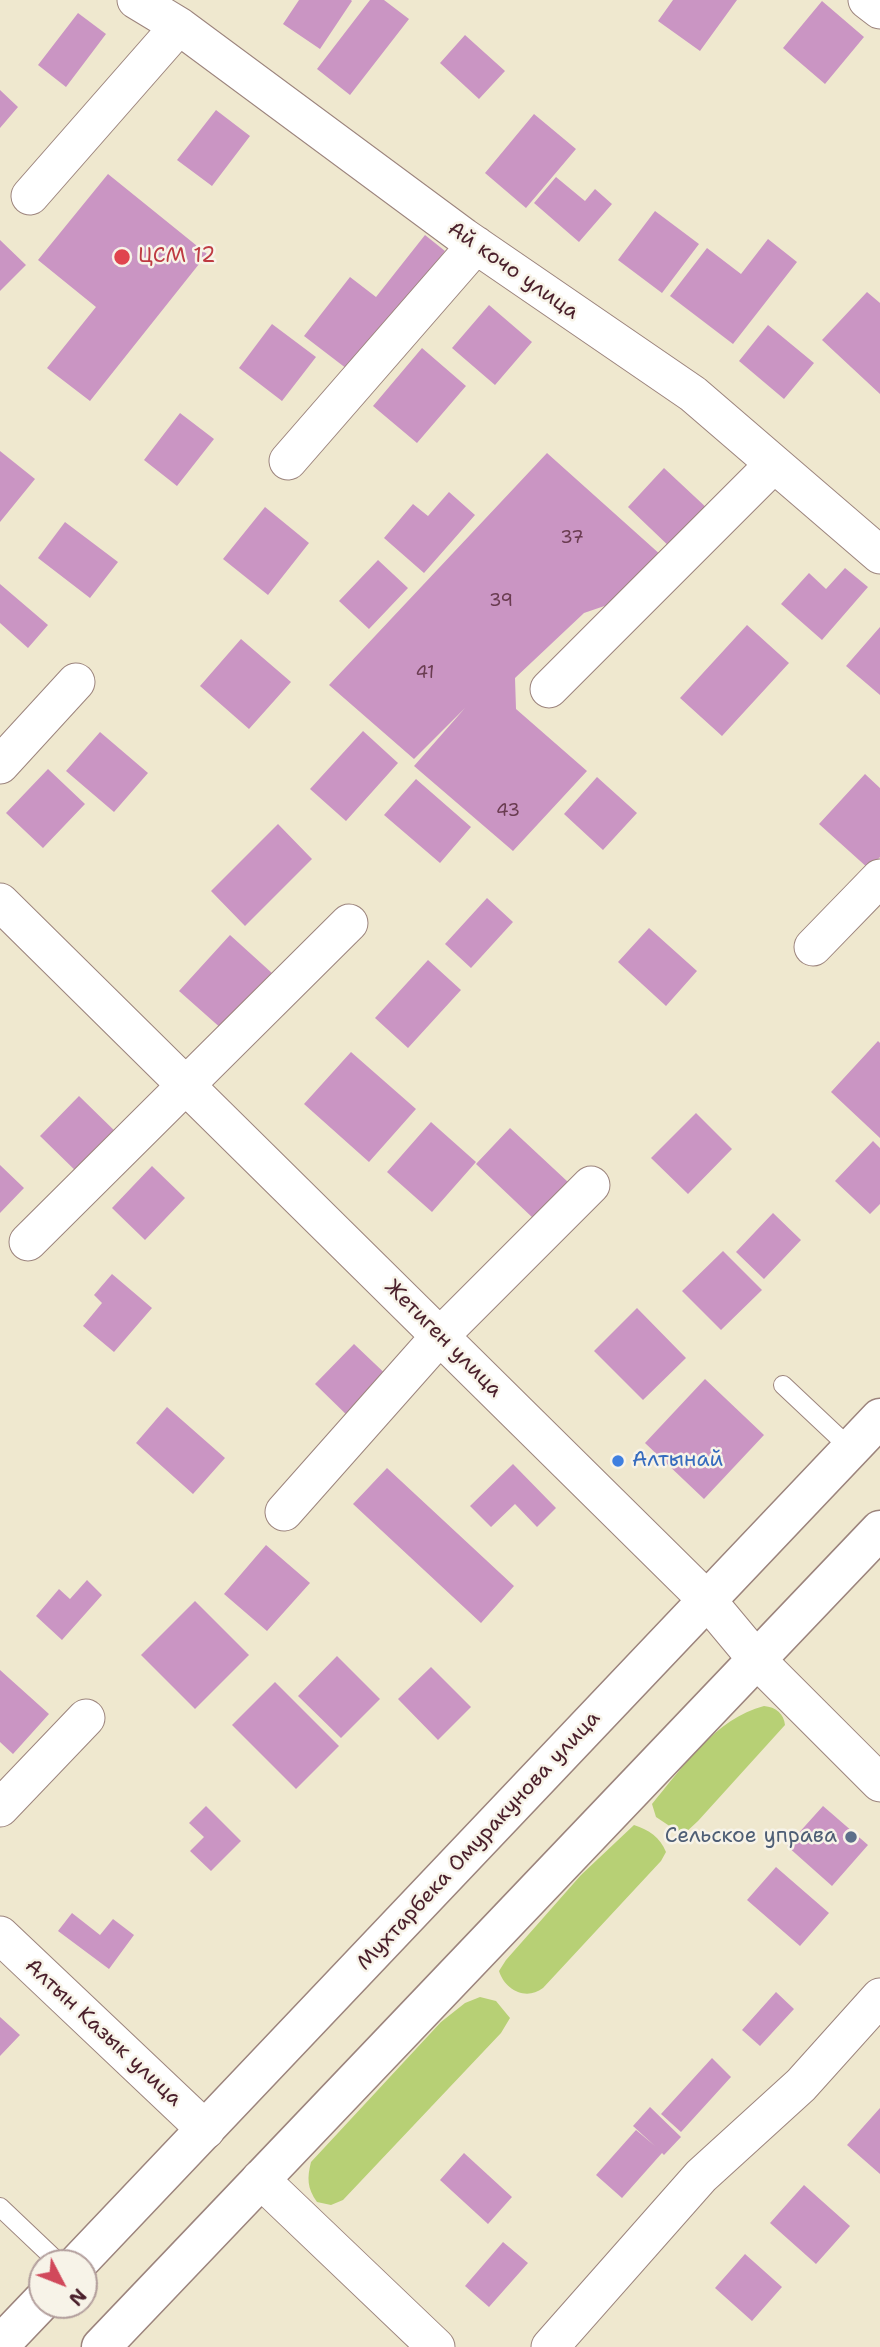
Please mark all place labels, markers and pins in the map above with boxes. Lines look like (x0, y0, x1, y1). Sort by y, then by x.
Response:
place label: ЦСМ 12 (138, 244, 216, 270)
marker: ЦСМ 12 (112, 247, 132, 267)
place label: Алтынай (632, 1448, 723, 1474)
marker: Алтынай (610, 1453, 626, 1469)
place label: Сельское управа (665, 1824, 837, 1850)
marker: Сельское управа (843, 1829, 859, 1845)

